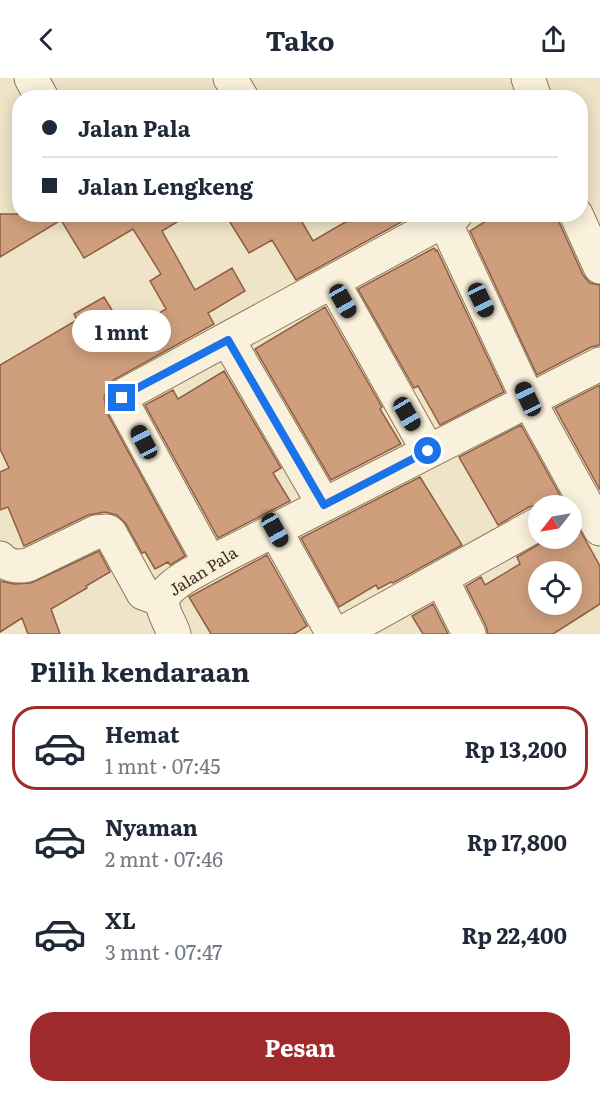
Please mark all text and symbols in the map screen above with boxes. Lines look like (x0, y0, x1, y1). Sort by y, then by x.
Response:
text: Tako (265, 19, 335, 59)
icon: back (30, 23, 63, 56)
icon: share (537, 23, 570, 56)
text: Jalan Pala (78, 111, 191, 144)
text: Jalan Lengkeng (78, 169, 253, 202)
car (465, 280, 497, 320)
car (326, 281, 360, 321)
callout: 1 mnt (72, 311, 172, 353)
text: 1 mnt (94, 316, 149, 346)
car (512, 379, 544, 419)
route end (108, 384, 135, 411)
car (390, 394, 424, 434)
car (128, 422, 160, 462)
route start (414, 437, 441, 464)
north arrow (528, 495, 582, 549)
map controls (528, 495, 582, 615)
car (258, 510, 292, 550)
street label: Jalan Pala (164, 539, 242, 601)
button: locate (528, 561, 582, 615)
text: Pilih kendaraan (30, 650, 250, 690)
text: Hemat (105, 717, 179, 750)
icon: car (33, 721, 87, 775)
text: Rp 13,200 (465, 732, 567, 765)
text: 1 mnt · 07:45 (105, 750, 220, 780)
text: Nyaman (105, 810, 198, 843)
icon: car (33, 814, 87, 868)
text: Rp 17,800 (467, 825, 567, 858)
text: 2 mnt · 07:46 (105, 843, 223, 873)
text: XL (105, 903, 136, 936)
icon: car (33, 907, 87, 961)
text: Rp 22,400 (462, 918, 567, 951)
text: 3 mnt · 07:47 (105, 936, 222, 966)
button: Pesan (30, 1012, 570, 1081)

